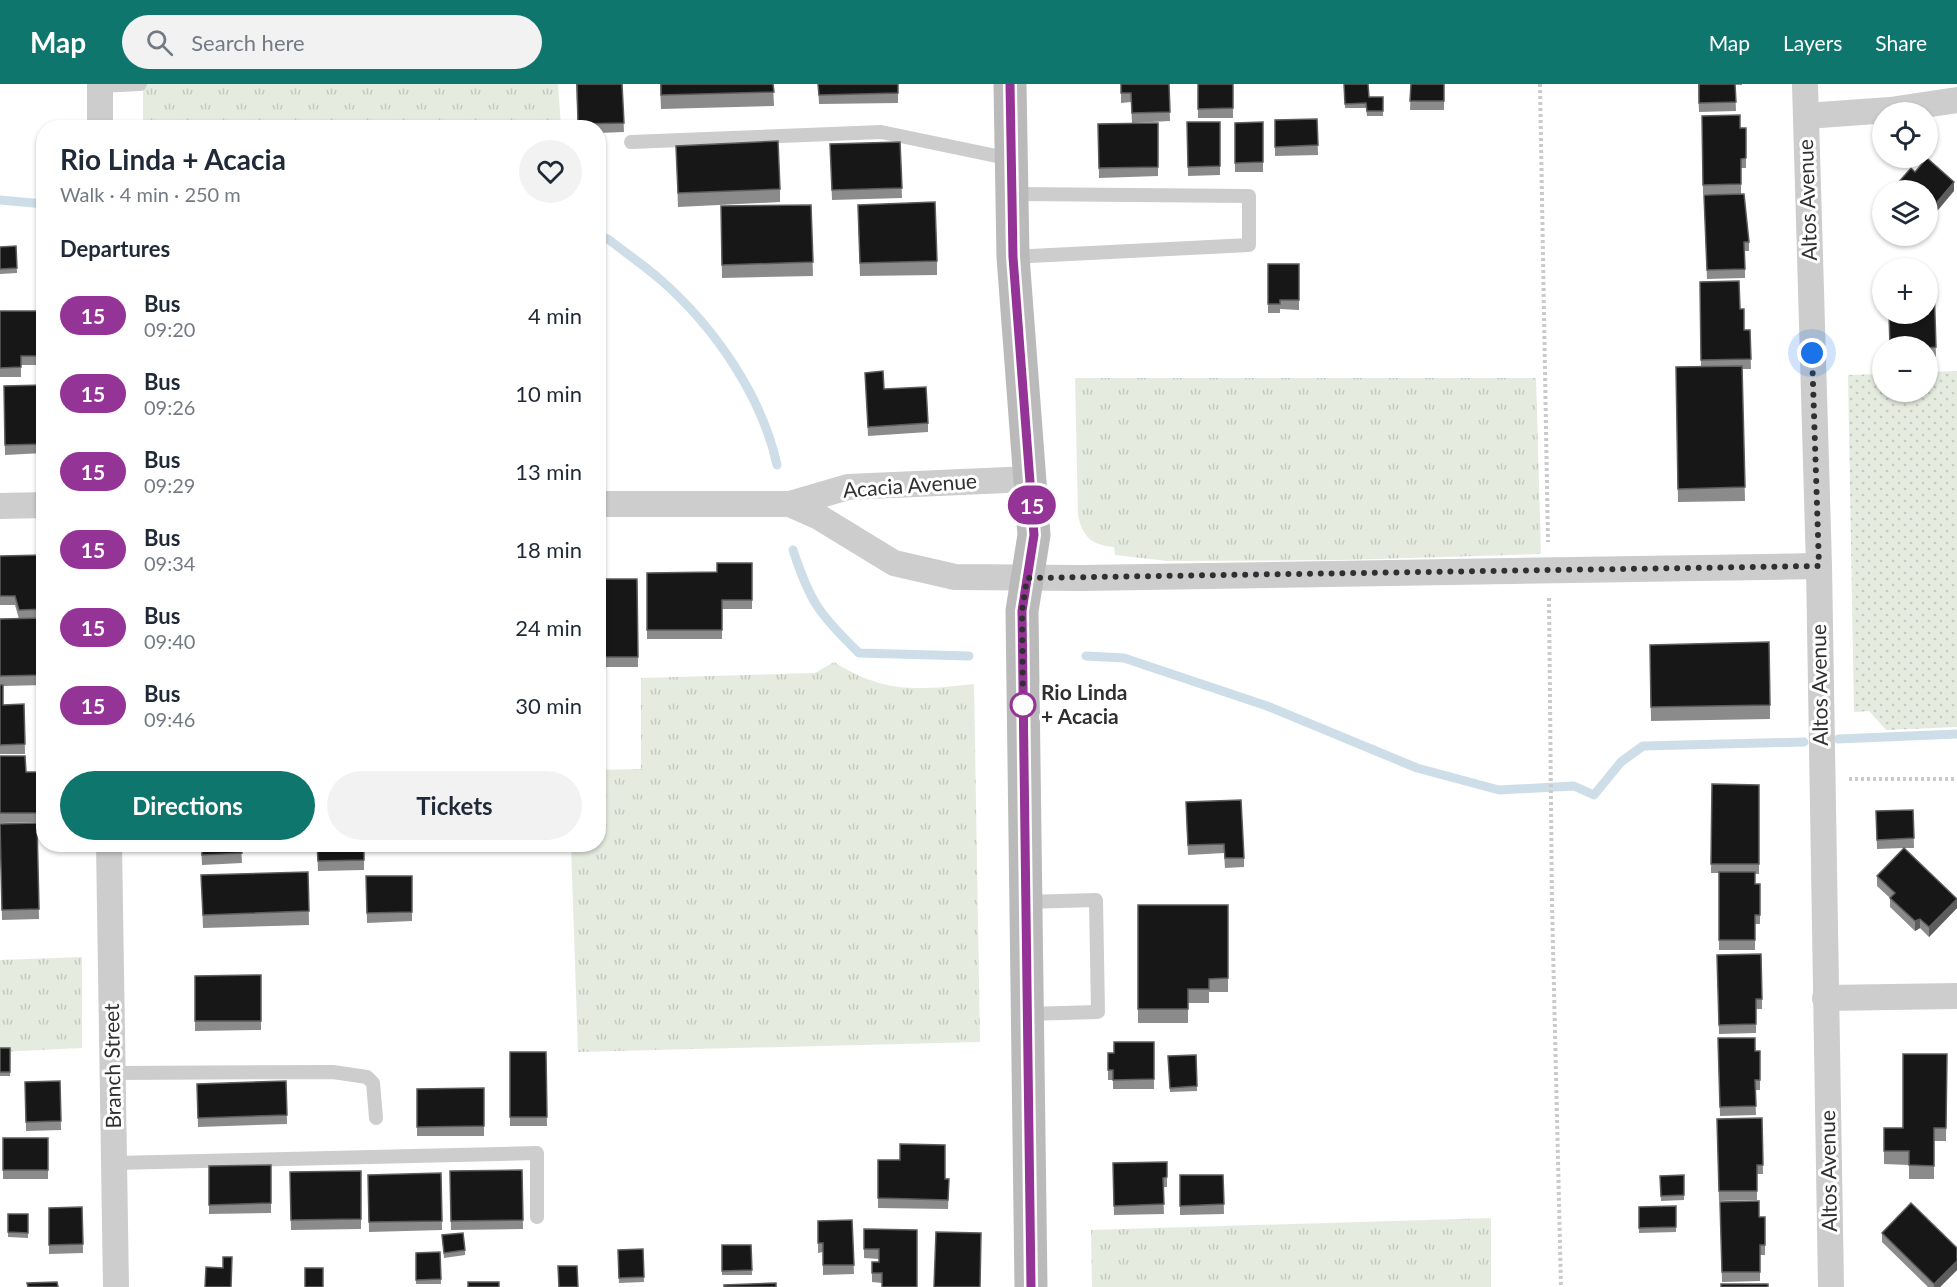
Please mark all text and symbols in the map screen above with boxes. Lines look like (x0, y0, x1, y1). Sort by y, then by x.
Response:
search box (122, 15, 542, 69)
text: Map (30, 25, 86, 59)
icon: search (143, 26, 176, 59)
text: Search here (191, 29, 305, 56)
text: Map (1709, 30, 1750, 55)
text: Layers (1783, 30, 1842, 55)
text: Share (1875, 30, 1927, 55)
map controls (1872, 102, 1938, 402)
button: locate (1872, 102, 1938, 168)
street label: Altos Avenue (1792, 139, 1821, 261)
button: heart (519, 140, 582, 203)
text: Rio Linda + Acacia (60, 142, 286, 176)
button: layers (1872, 180, 1938, 246)
text: Walk · 4 min · 250 m (60, 182, 241, 206)
text: Departures (60, 235, 170, 262)
button: + (1872, 258, 1938, 324)
text: Bus (144, 290, 180, 317)
text: 4 min (528, 302, 582, 329)
text: 15 (81, 303, 105, 328)
text: 09:20 (144, 317, 195, 341)
button: − (1872, 336, 1938, 402)
your location (1797, 338, 1827, 368)
text: Bus (144, 368, 180, 395)
text: 10 min (515, 380, 582, 407)
text: 15 (81, 381, 105, 406)
text: 09:26 (144, 395, 195, 419)
text: Bus (144, 446, 180, 473)
text: 13 min (515, 458, 582, 485)
text: 15 (81, 459, 105, 484)
street label: Acacia Avenue (842, 467, 978, 502)
text: 09:29 (144, 473, 195, 497)
line badge: 15 (1005, 486, 1059, 524)
text: 15 (1020, 493, 1044, 518)
text: Bus (144, 524, 180, 551)
text: 18 min (515, 536, 582, 563)
text: 15 (81, 537, 105, 562)
text: 09:34 (144, 551, 195, 575)
text: Bus (144, 602, 180, 629)
text: 24 min (515, 614, 582, 641)
text: 15 (81, 615, 105, 640)
street label: Altos Avenue (1805, 624, 1832, 746)
text: 09:40 (144, 629, 195, 653)
place label: Rio Linda + Acacia (1041, 679, 1128, 728)
text: Bus (144, 680, 180, 707)
text: 30 min (515, 692, 582, 719)
marker: Rio Linda + Acacia (1010, 692, 1036, 718)
text: 15 (81, 693, 105, 718)
text: 09:46 (144, 707, 195, 731)
button: Directions (60, 771, 315, 840)
button: Tickets (327, 771, 582, 840)
street label: Branch Street (98, 1003, 125, 1129)
street label: Altos Avenue (1814, 1110, 1841, 1232)

